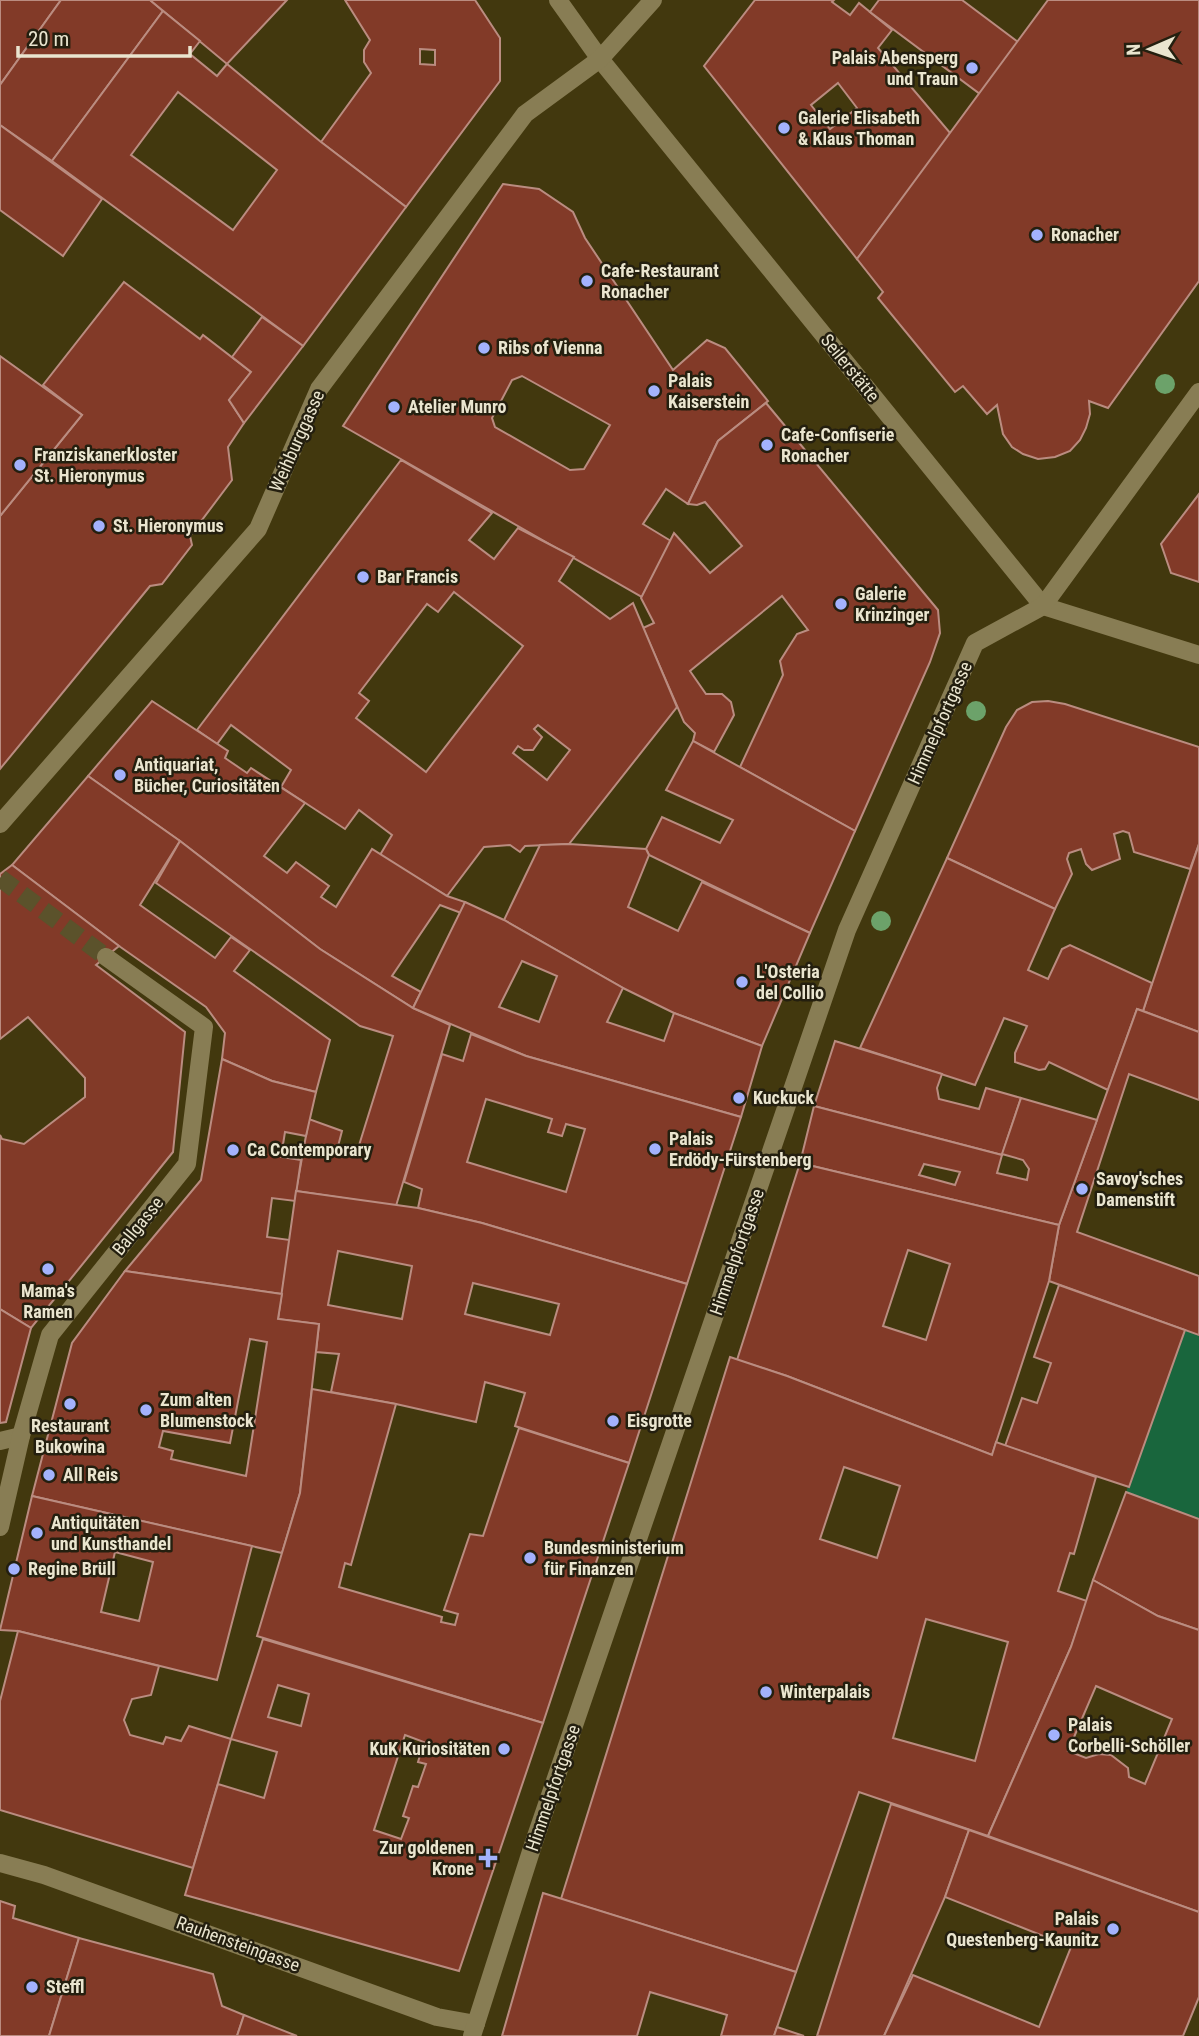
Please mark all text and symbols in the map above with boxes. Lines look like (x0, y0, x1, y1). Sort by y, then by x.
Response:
scale bar (18, 14, 189, 58)
north arrow (1115, 14, 1185, 84)
text: 20 m (28, 27, 69, 51)
text: N (1122, 43, 1145, 56)
place label: Palais Abensperg und Traun (832, 47, 958, 89)
marker: Palais Abensperg und Traun (964, 60, 980, 76)
place label: Galerie Elisabeth & Klaus Thoman (798, 107, 920, 149)
marker: Galerie Elisabeth & Klaus Thoman (776, 120, 792, 136)
place label: Ronacher (1051, 224, 1119, 245)
marker: Ronacher (1029, 227, 1045, 243)
place label: Cafe-Restaurant Ronacher (601, 260, 719, 302)
marker: Cafe-Restaurant Ronacher (579, 273, 595, 289)
street label: Seilerstätte (817, 330, 884, 406)
place label: Ribs of Vienna (498, 337, 602, 358)
marker: Ribs of Vienna (476, 340, 492, 356)
place label: Palais Kaiserstein (668, 370, 749, 412)
marker: Palais Kaiserstein (646, 383, 662, 399)
street label: Weihburggasse (265, 387, 328, 495)
place label: Atelier Munro (408, 396, 507, 417)
marker: Atelier Munro (386, 399, 402, 415)
place label: Cafe-Confiserie Ronacher (781, 424, 895, 466)
marker: Cafe-Confiserie Ronacher (759, 437, 775, 453)
place label: Franziskanerkloster St. Hieronymus (34, 444, 177, 486)
marker: Franziskanerkloster St. Hieronymus (12, 457, 28, 473)
place label: St. Hieronymus (113, 515, 224, 536)
marker: St. Hieronymus (91, 518, 107, 534)
place label: Bar Francis (377, 566, 458, 587)
marker: Bar Francis (355, 569, 371, 585)
place label: Galerie Krinzinger (855, 583, 930, 625)
marker: Galerie Krinzinger (833, 596, 849, 612)
street label: Himmelpfortgasse (903, 658, 976, 787)
place label: Antiquariat, Bücher, Curiositäten (134, 754, 280, 796)
marker: Antiquariat, Bücher, Curiositäten (112, 767, 128, 783)
place label: L'Osteria del Collio (756, 961, 824, 1003)
marker: L'Osteria del Collio (734, 974, 750, 990)
place label: Kuckuck (753, 1087, 815, 1108)
marker: Kuckuck (731, 1090, 747, 1106)
place label: Palais Erdödy-Fürstenberg (669, 1128, 812, 1170)
place label: Ca Contemporary (247, 1139, 372, 1160)
marker: Palais Erdödy-Fürstenberg (647, 1141, 663, 1157)
marker: Ca Contemporary (225, 1142, 241, 1158)
place label: Savoy'sches Damenstift (1096, 1168, 1183, 1210)
marker: Savoy'sches Damenstift (1074, 1181, 1090, 1197)
street label: Himmelpfortgasse (705, 1186, 768, 1318)
street label: Ballgasse (108, 1192, 168, 1259)
marker: Mama's Ramen (40, 1261, 56, 1277)
place label: Mama's Ramen (21, 1280, 75, 1322)
place label: Zum alten Blumenstock (160, 1389, 254, 1431)
marker: Restaurant Bukowina (62, 1396, 78, 1412)
marker: Zum alten Blumenstock (138, 1402, 154, 1418)
place label: Eisgrotte (627, 1410, 692, 1431)
marker: Eisgrotte (605, 1413, 621, 1429)
place label: Restaurant Bukowina (31, 1415, 110, 1457)
place label: All Reis (63, 1464, 118, 1485)
marker: All Reis (41, 1467, 57, 1483)
place label: Antiquitäten und Kunsthandel (51, 1512, 171, 1554)
marker: Antiquitäten und Kunsthandel (29, 1525, 45, 1541)
place label: Bundesministerium für Finanzen (544, 1537, 684, 1579)
marker: Bundesministerium für Finanzen (522, 1550, 538, 1566)
place label: Regine Brüll (28, 1558, 116, 1579)
marker: Regine Brüll (6, 1561, 22, 1577)
place label: Winterpalais (780, 1681, 870, 1702)
marker: Winterpalais (758, 1684, 774, 1700)
place label: Palais Corbelli-Schöller (1068, 1714, 1190, 1756)
street label: Himmelpfortgasse (521, 1722, 584, 1854)
marker: Palais Corbelli-Schöller (1046, 1727, 1062, 1743)
place label: KuK Kuriositäten (370, 1738, 490, 1759)
marker: KuK Kuriositäten (496, 1741, 512, 1757)
place label: Zur goldenen Krone (379, 1837, 474, 1879)
marker: Zur goldenen Krone (480, 1850, 496, 1866)
place label: Palais Questenberg-Kaunitz (946, 1908, 1099, 1950)
street label: Rauhensteingasse (174, 1911, 303, 1976)
marker: Palais Questenberg-Kaunitz (1105, 1921, 1121, 1937)
place label: Steffl (46, 1976, 85, 1997)
marker: Steffl (24, 1979, 40, 1995)

